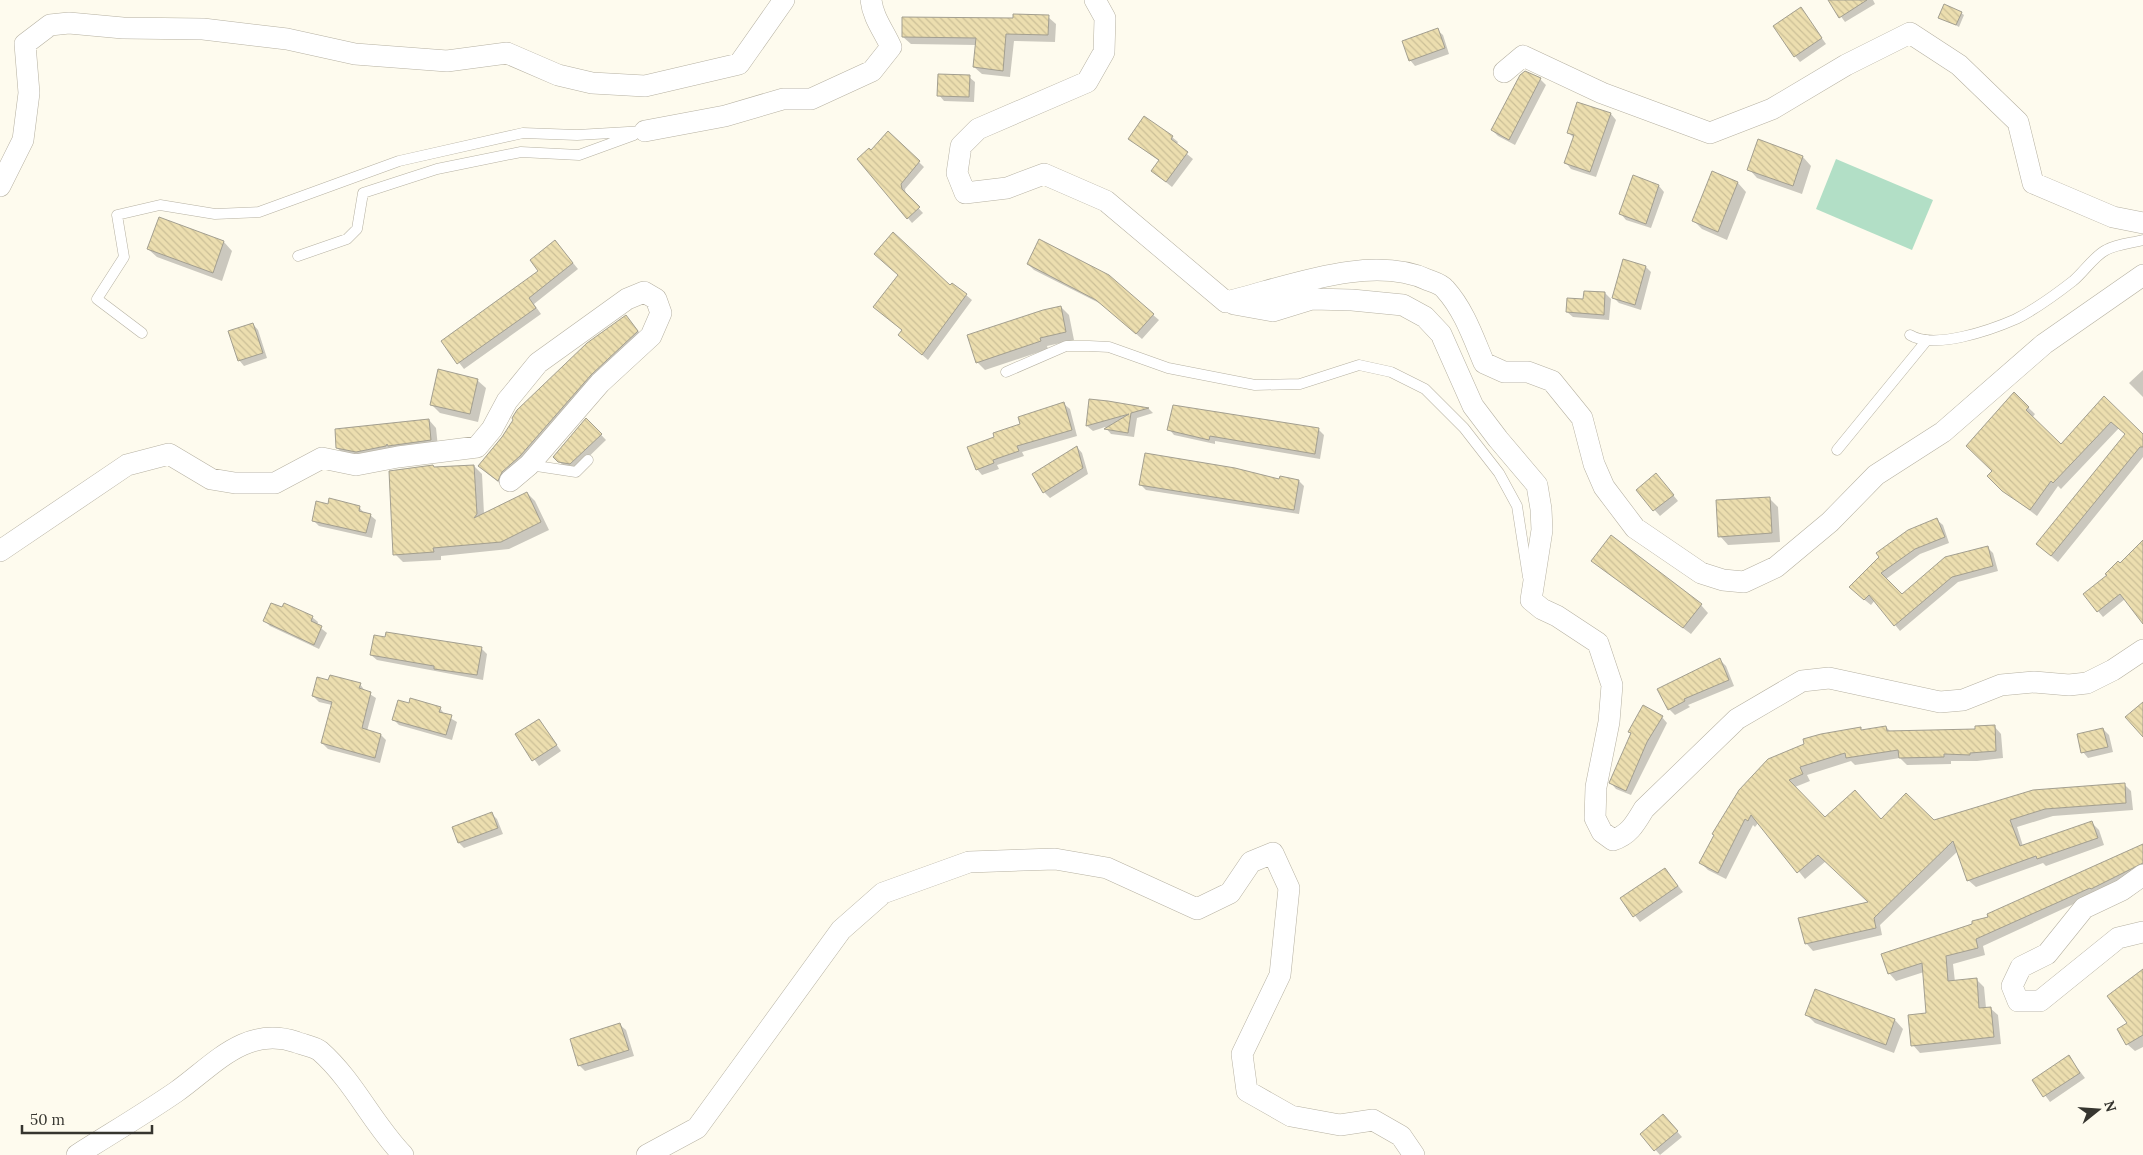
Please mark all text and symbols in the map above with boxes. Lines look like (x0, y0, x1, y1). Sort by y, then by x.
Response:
north arrow (2073, 1085, 2123, 1135)
text: N (2100, 1098, 2121, 1114)
scale bar (22, 1102, 152, 1134)
text: 50 m (30, 1110, 65, 1129)

